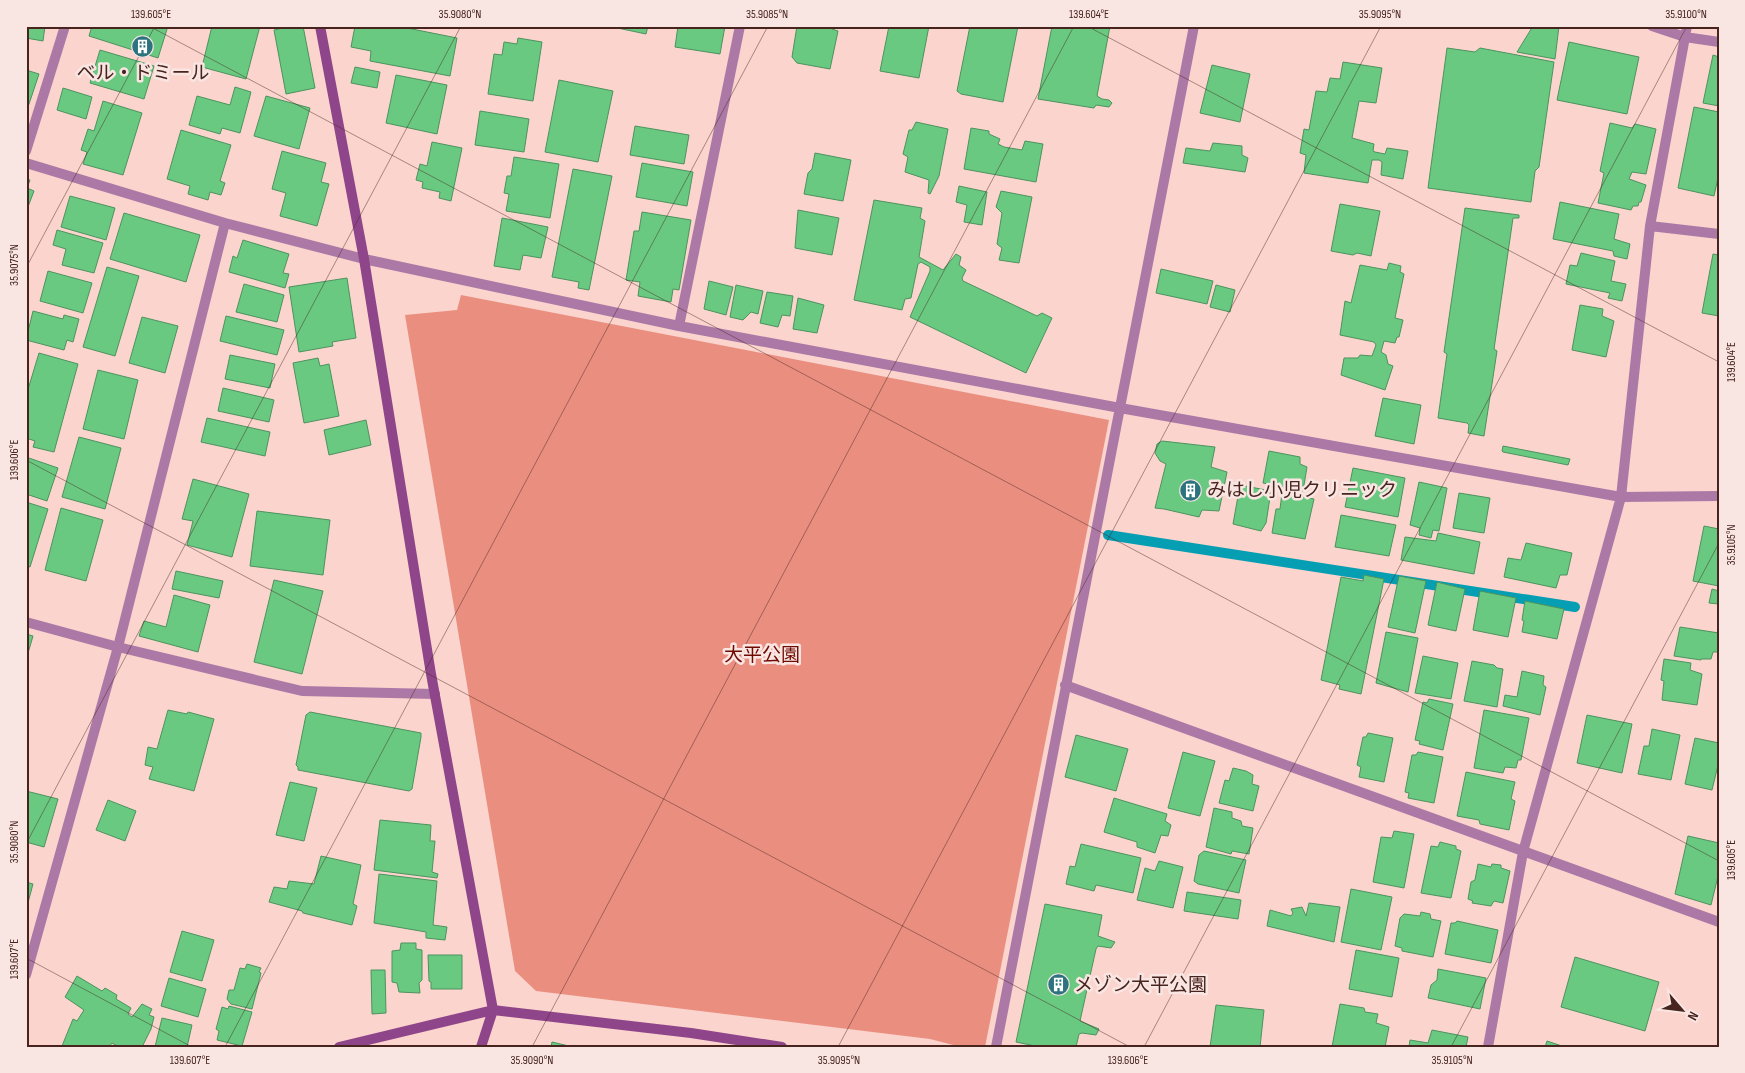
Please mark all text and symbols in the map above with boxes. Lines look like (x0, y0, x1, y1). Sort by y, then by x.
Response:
text: 139.605°E (131, 7, 171, 22)
text: 35.9080°N (439, 7, 481, 22)
text: 35.9085°N (746, 7, 788, 22)
text: 139.604°E (1069, 7, 1109, 22)
text: 35.9095°N (1359, 7, 1401, 22)
text: 35.9100°N (1665, 7, 1707, 22)
building icon: ベル・ドミール (131, 35, 155, 59)
place label: ベル・ドミール (76, 62, 210, 85)
text: 35.9075°N (7, 244, 22, 286)
text: 139.604°E (1724, 342, 1739, 382)
text: 139.606°E (7, 440, 22, 480)
building icon: みはし小児クリニック (1179, 478, 1203, 502)
place label: みはし小児クリニック (1207, 479, 1397, 502)
text: 35.9105°N (1724, 524, 1739, 566)
park label: 大平公園 (724, 644, 800, 667)
text: 35.9080°N (7, 821, 22, 863)
text: 139.605°E (1724, 840, 1739, 880)
text: 139.607°E (7, 939, 22, 979)
building icon: メゾン大平公園 (1046, 973, 1070, 997)
place label: メゾン大平公園 (1074, 974, 1207, 997)
north arrow (1658, 986, 1708, 1036)
text: N (1684, 1009, 1702, 1023)
text: 139.607°E (170, 1053, 210, 1068)
text: 35.9090°N (511, 1053, 553, 1068)
text: 35.9095°N (818, 1053, 860, 1068)
text: 139.606°E (1108, 1053, 1148, 1068)
text: 35.9105°N (1431, 1053, 1473, 1068)

